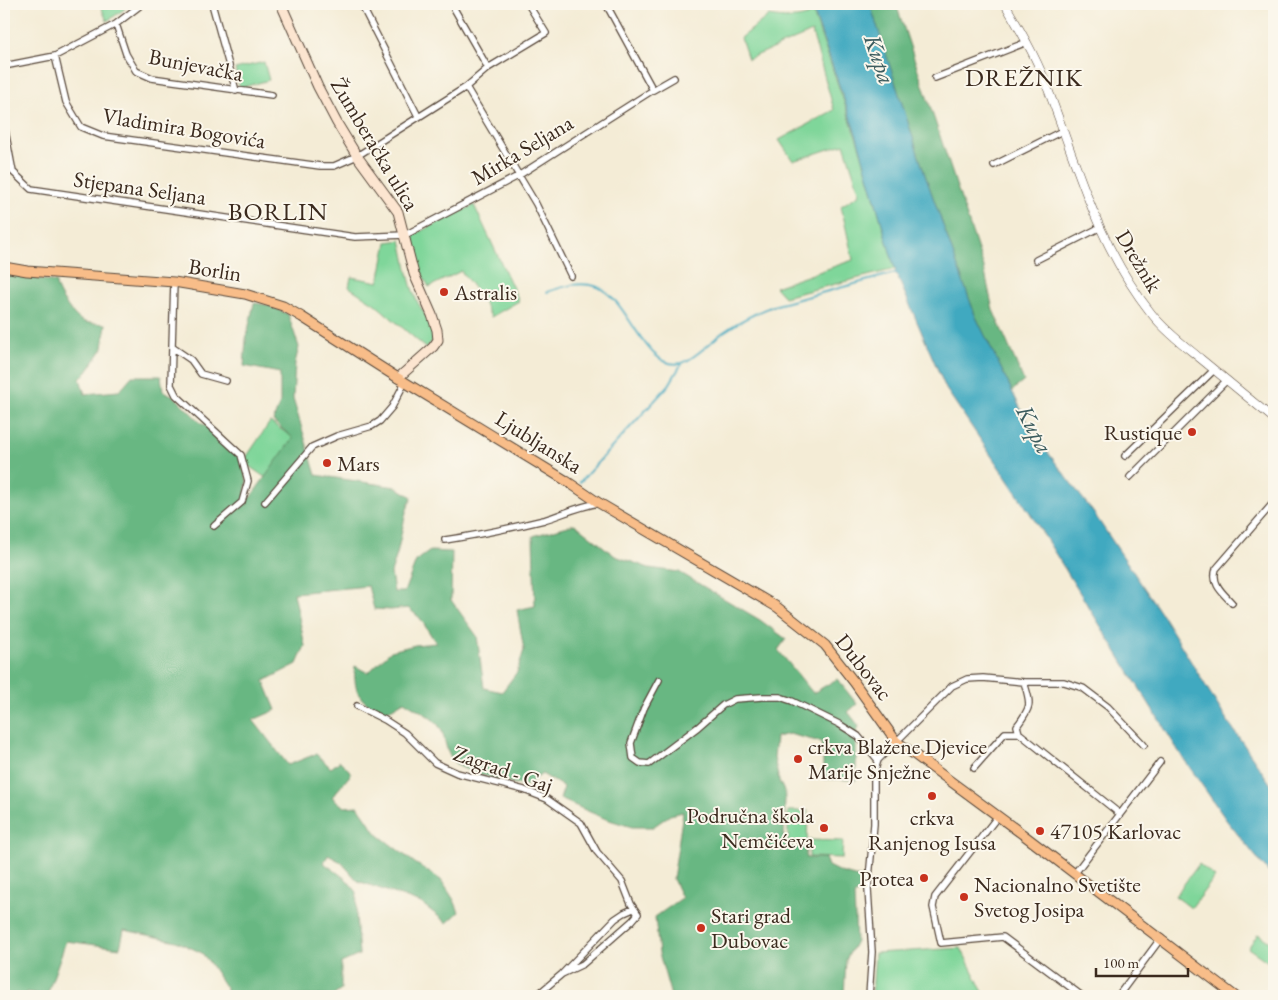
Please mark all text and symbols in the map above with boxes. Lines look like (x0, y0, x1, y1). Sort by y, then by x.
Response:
water label: Kupa (857, 29, 903, 88)
street label: Bunjevačka (146, 42, 246, 88)
district label: DREŽNIK (965, 61, 1083, 93)
street label: Žumberačka ulica (324, 72, 426, 216)
street label: Vladimira Bogovića (100, 101, 268, 155)
street label: Mirka Seljana (466, 108, 579, 192)
street label: Stjepana Seljana (72, 164, 208, 212)
district label: BORLIN (228, 195, 328, 227)
street label: Drežnik (1109, 224, 1169, 298)
street label: Borlin (186, 251, 244, 289)
place label: Astralis (453, 278, 517, 307)
marker: Astralis (438, 286, 450, 298)
water label: Kupa (1009, 398, 1060, 459)
street label: Ljubljanska (490, 404, 588, 480)
place label: Rustique (1104, 418, 1182, 447)
marker: Rustique (1186, 426, 1198, 438)
place label: Mars (337, 449, 380, 478)
marker: Mars (321, 457, 333, 469)
street label: Dubovac (829, 628, 899, 706)
place label: crkva Blažene Djevice Marije Snježne (808, 732, 987, 786)
street label: Zagrad - Gaj (449, 738, 557, 800)
marker: crkva Blažene Djevice Marije Snježne (792, 753, 804, 765)
marker: crkva Ranjenog Isusa (926, 790, 938, 802)
place label: Područna škola Nemčićeva (687, 801, 814, 855)
place label: crkva Ranjenog Isusa (868, 803, 996, 857)
place label: 47105 Karlovac (1050, 817, 1181, 846)
marker: Područna škola Nemčićeva (818, 822, 830, 834)
marker: 47105 Karlovac (1034, 825, 1046, 837)
place label: Protea (859, 864, 914, 893)
place label: Nacionalno Svetište Svetog Josipa (974, 870, 1141, 924)
marker: Protea (918, 872, 930, 884)
marker: Nacionalno Svetište Svetog Josipa (958, 891, 970, 903)
place label: Stari grad Dubovac (711, 901, 792, 955)
marker: Stari grad Dubovac (695, 922, 707, 934)
scale bar (1096, 945, 1188, 977)
text: 100 m (1103, 953, 1140, 972)

